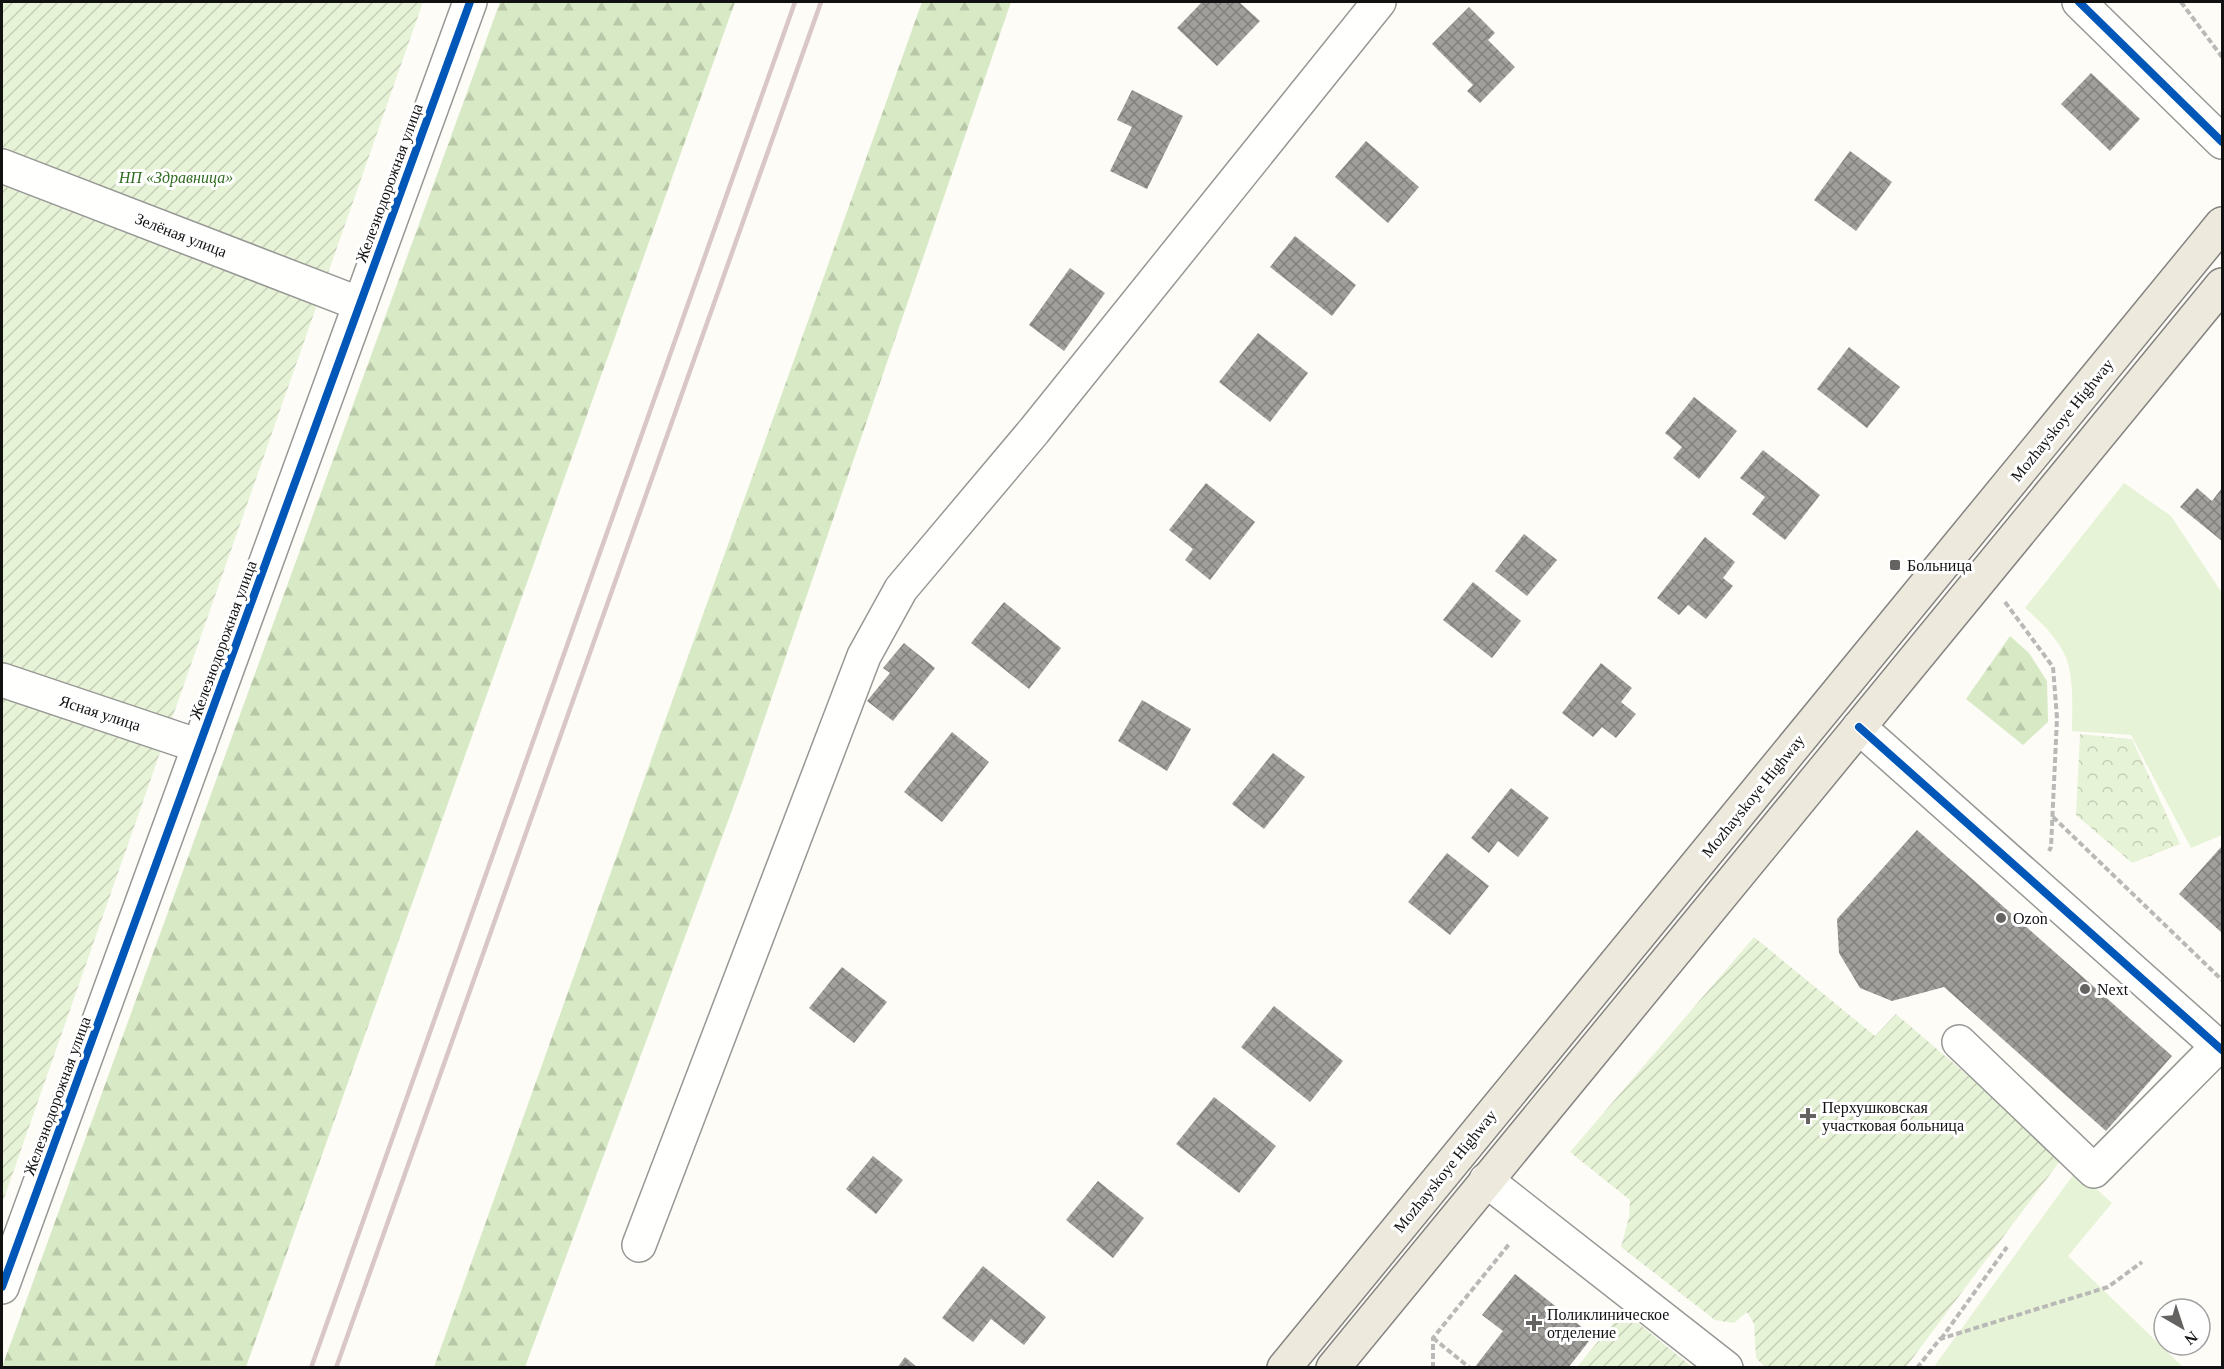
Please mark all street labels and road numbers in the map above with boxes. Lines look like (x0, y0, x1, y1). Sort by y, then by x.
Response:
street label: Железнодорожная улица (352, 101, 427, 265)
street label: Зелёная улица (132, 210, 229, 261)
street label: Mozhayskoye Highway (2007, 355, 2117, 485)
street label: Железнодорожная улица (186, 558, 261, 722)
street label: Ясная улица (57, 692, 143, 735)
street label: Mozhayskoye Highway (1698, 731, 1808, 861)
street label: Железнодорожная улица (20, 1014, 95, 1178)
street label: Mozhayskoye Highway (1390, 1106, 1500, 1236)

